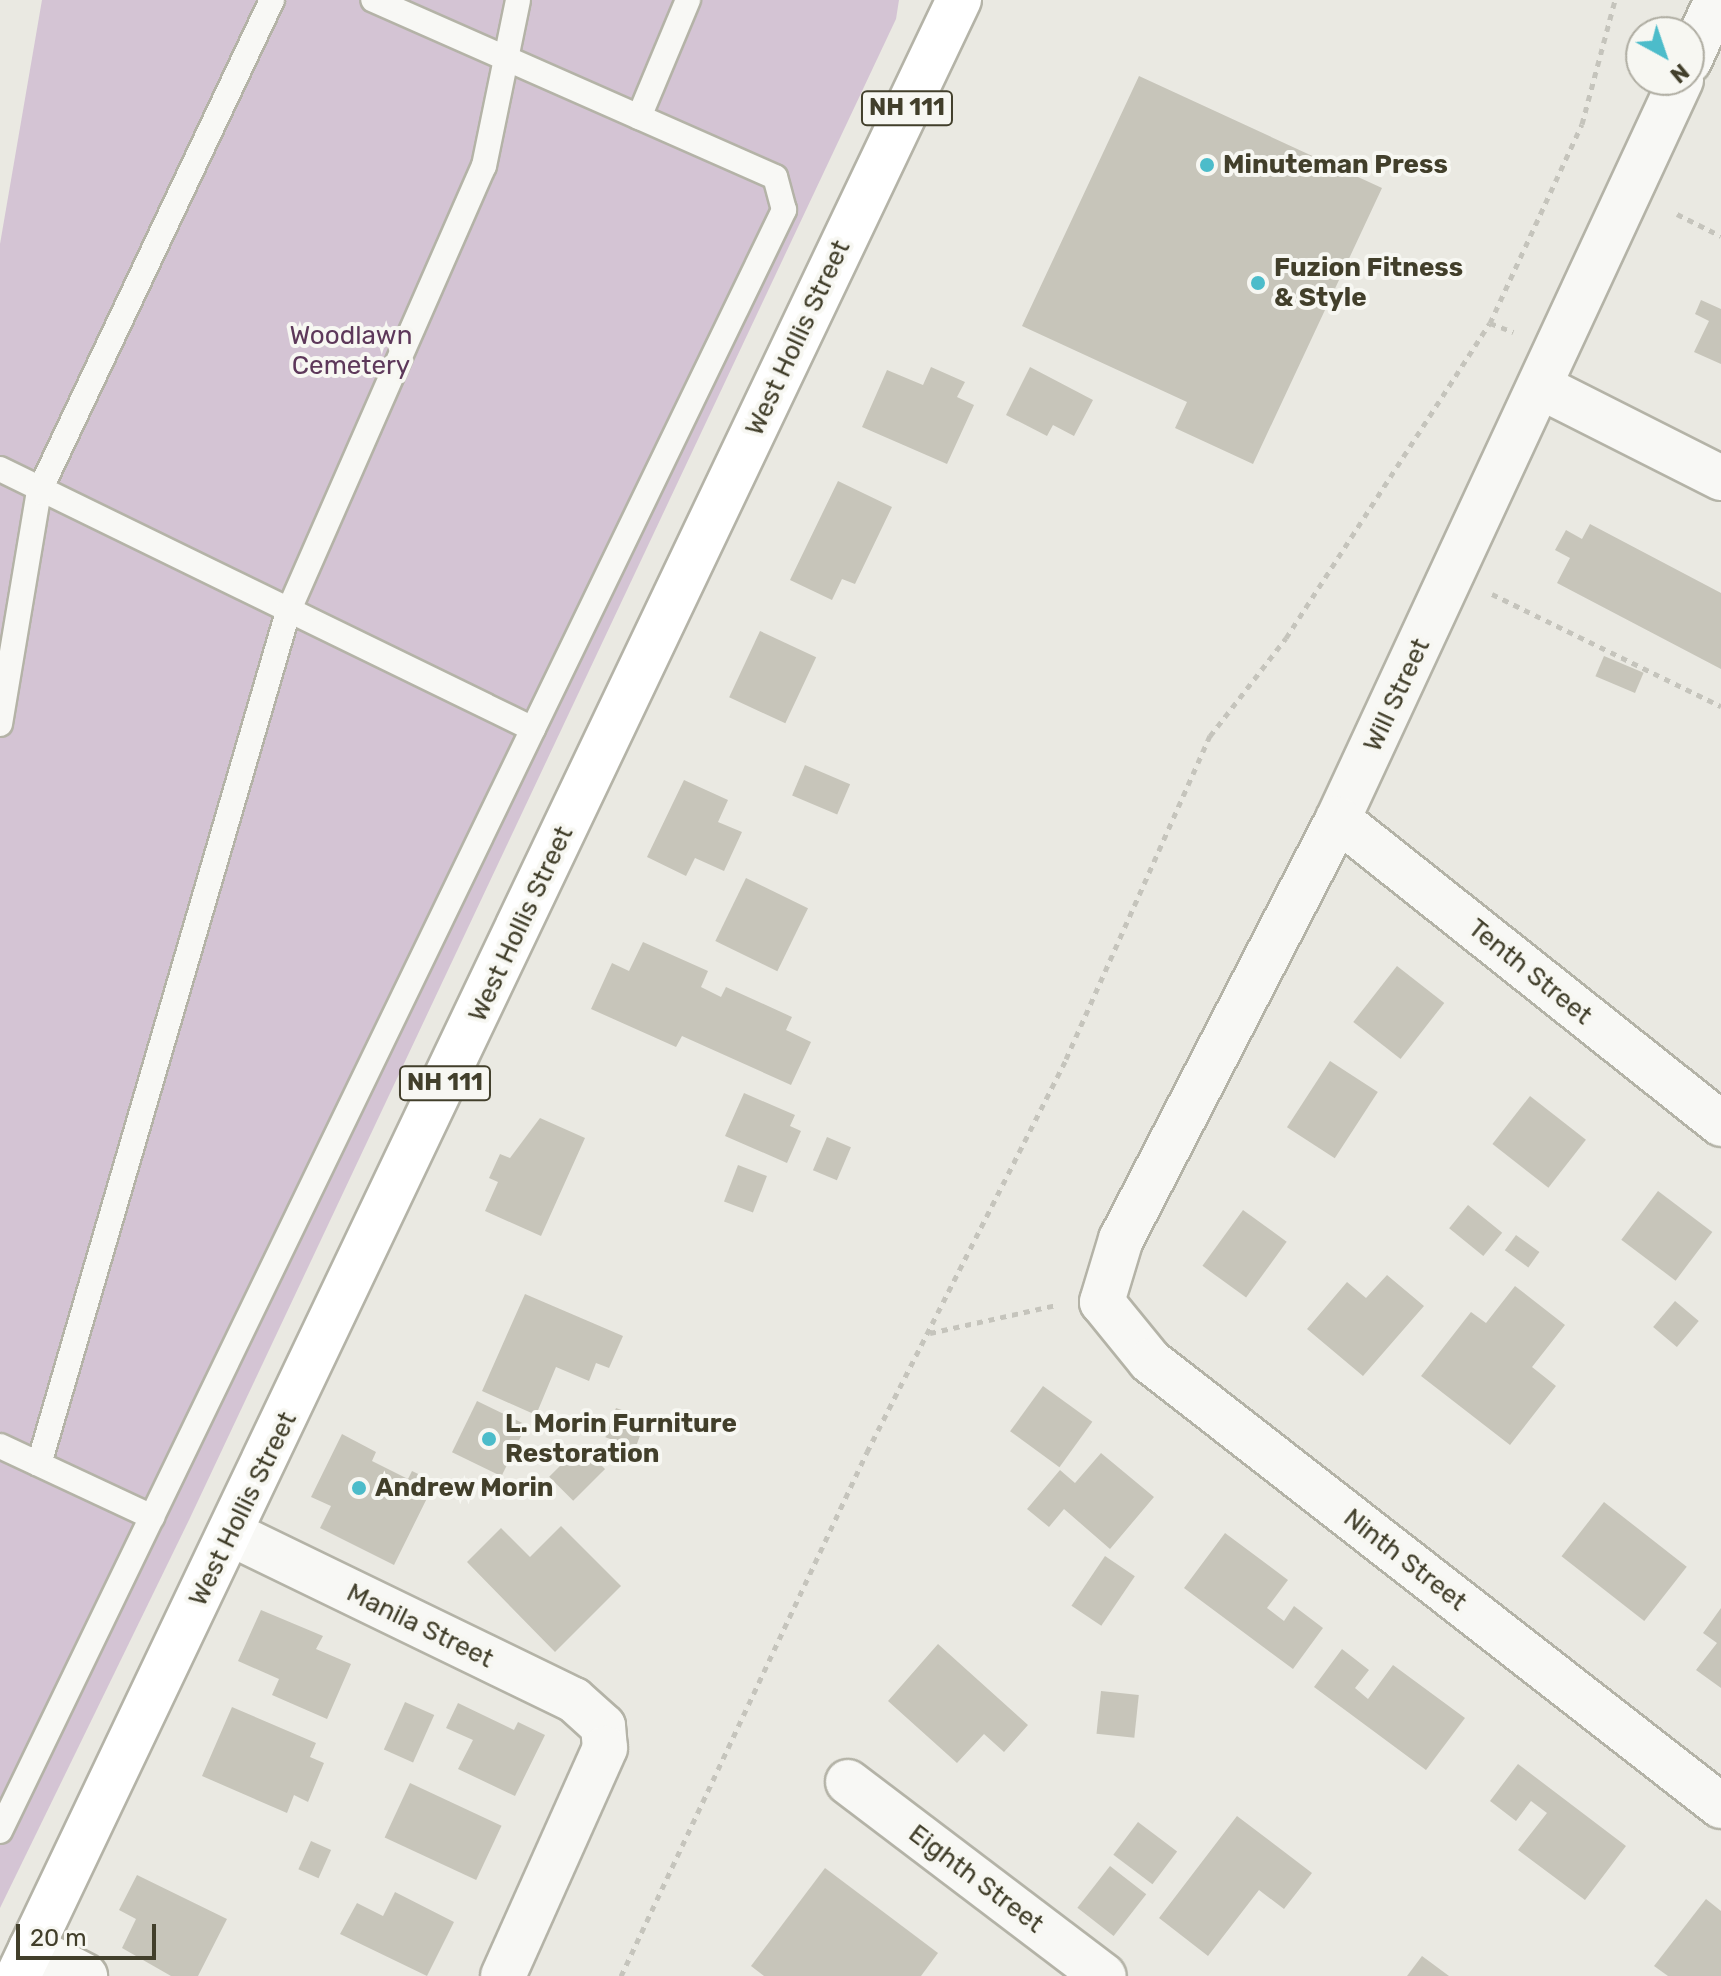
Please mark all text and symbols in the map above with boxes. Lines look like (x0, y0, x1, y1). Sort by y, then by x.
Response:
north arrow (1625, 16, 1705, 96)
text: N (1665, 58, 1694, 89)
road number: NH 111 (859, 88, 955, 128)
place label: Minuteman Press (1223, 149, 1448, 181)
marker: Minuteman Press (1198, 156, 1216, 174)
street label: West Hollis Street (739, 235, 857, 441)
place label: Fuzion Fitness & Style (1274, 252, 1463, 314)
marker: Fuzion Fitness & Style (1249, 274, 1267, 292)
park label: Woodlawn Cemetery (290, 320, 412, 382)
street label: Will Street (1357, 633, 1437, 757)
street label: West Hollis Street (462, 821, 580, 1027)
street label: Tenth Street (1462, 913, 1598, 1031)
road number: NH 111 (397, 1063, 493, 1103)
street label: West Hollis Street (183, 1407, 303, 1611)
place label: L. Morin Furniture Restoration (505, 1408, 737, 1470)
marker: L. Morin Furniture Restoration (480, 1430, 498, 1448)
place label: Andrew Morin (375, 1472, 554, 1504)
marker: Andrew Morin (350, 1479, 368, 1497)
street label: Ninth Street (1337, 1502, 1473, 1618)
street label: Manila Street (342, 1577, 498, 1675)
street label: Eighth Street (902, 1818, 1050, 1940)
scale bar (20, 1908, 160, 1958)
text: 20 m (30, 1924, 87, 1952)

